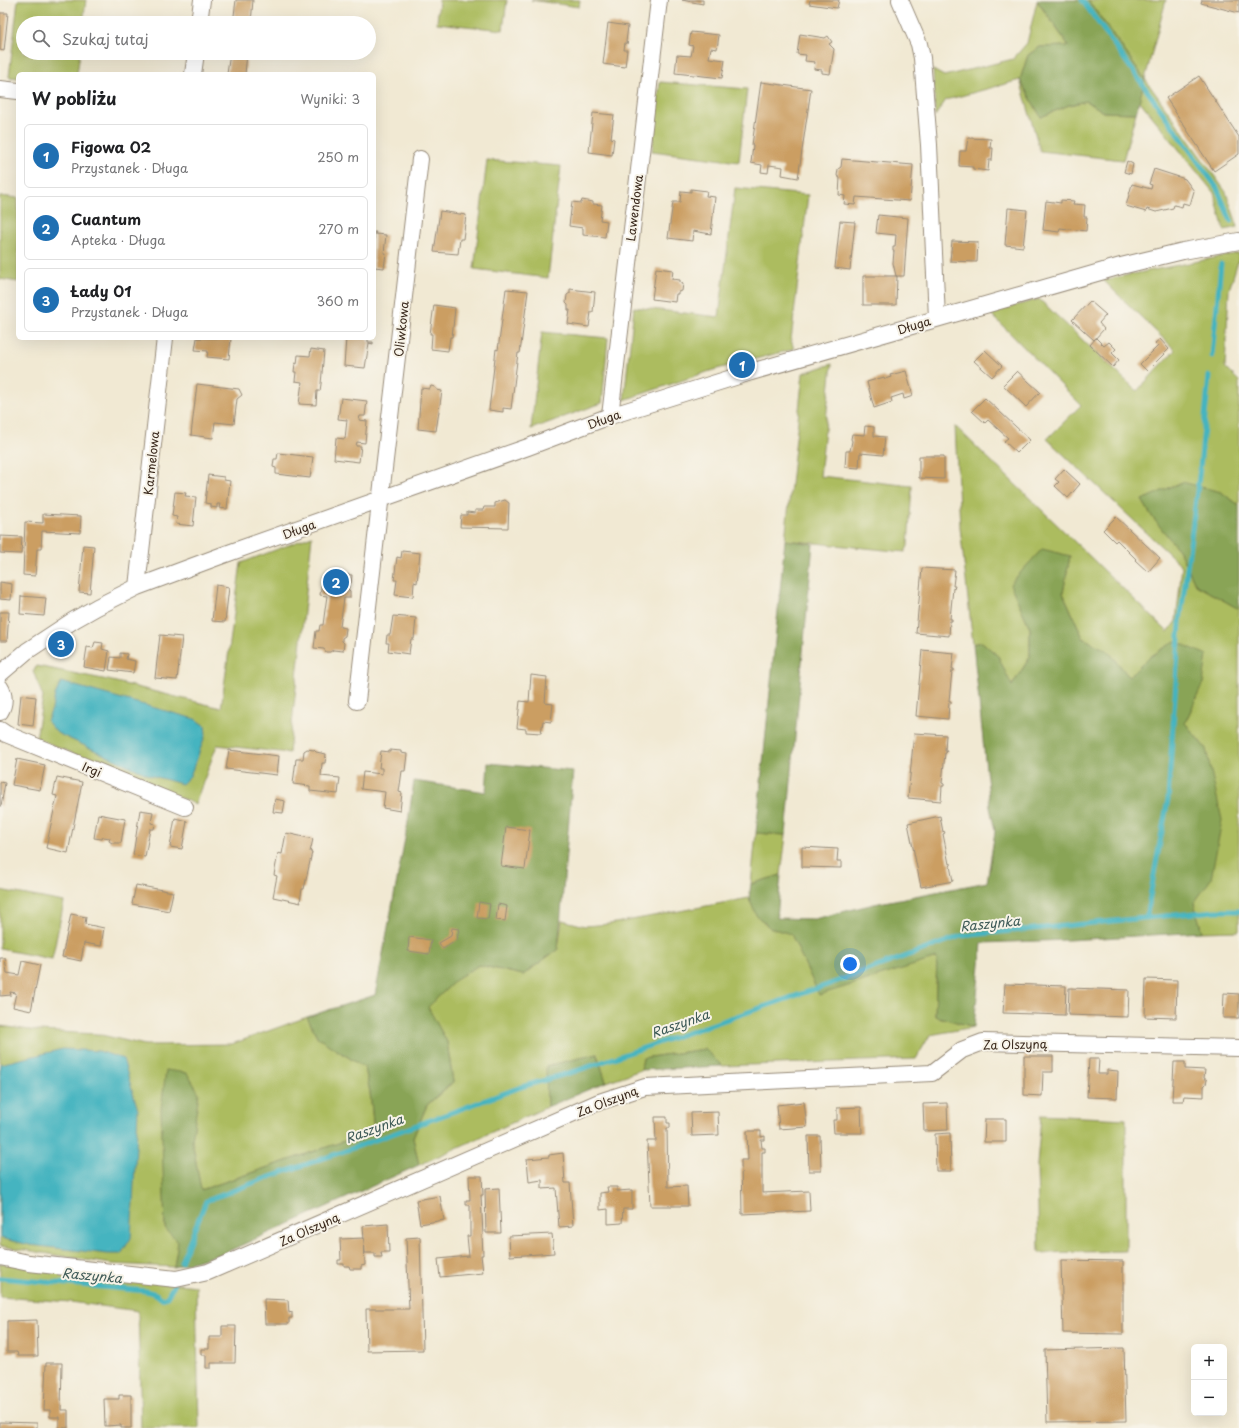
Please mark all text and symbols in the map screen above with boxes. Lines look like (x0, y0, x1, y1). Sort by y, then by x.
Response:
search box (16, 16, 376, 60)
icon: search (30, 27, 52, 49)
text: Szukaj tutaj (62, 27, 149, 50)
text: W pobliżu (32, 85, 117, 111)
text: Wyniki: 3 (300, 89, 360, 108)
text: Figowa 02 (71, 135, 151, 158)
text: 1 (43, 147, 49, 166)
text: 250 m (317, 147, 359, 166)
text: Przystanek · Długa (71, 158, 188, 177)
street label: Lawendowa (621, 173, 647, 242)
text: Cuantum (71, 207, 141, 230)
text: 2 (41, 219, 51, 238)
text: 270 m (318, 219, 359, 238)
text: Apteka · Długa (71, 230, 165, 249)
text: Łady 01 (71, 279, 131, 302)
text: 3 (42, 291, 50, 310)
text: 360 m (316, 291, 359, 310)
street label: Oliwkowa (389, 300, 413, 358)
text: Przystanek · Długa (71, 302, 188, 321)
street label: Długa (895, 311, 933, 339)
pin: 1 (729, 350, 755, 380)
street label: Długa (585, 405, 623, 433)
street label: Karmelowa (139, 430, 163, 496)
street label: Długa (280, 515, 318, 543)
pin: 2 (323, 567, 349, 597)
pin: 3 (48, 629, 74, 659)
street label: Irgi (80, 757, 104, 781)
water label: Raszynka (959, 910, 1022, 936)
your location (840, 954, 860, 974)
water label: Raszynka (648, 1004, 712, 1042)
street label: Za Olszyną (983, 1034, 1048, 1054)
street label: Za Olszyną (574, 1081, 641, 1121)
water label: Raszynka (342, 1108, 406, 1147)
street label: Za Olszyną (276, 1207, 343, 1250)
water label: Raszynka (61, 1263, 124, 1287)
map controls (1191, 1344, 1227, 1416)
button: + (1191, 1344, 1227, 1380)
button: − (1191, 1380, 1227, 1416)

